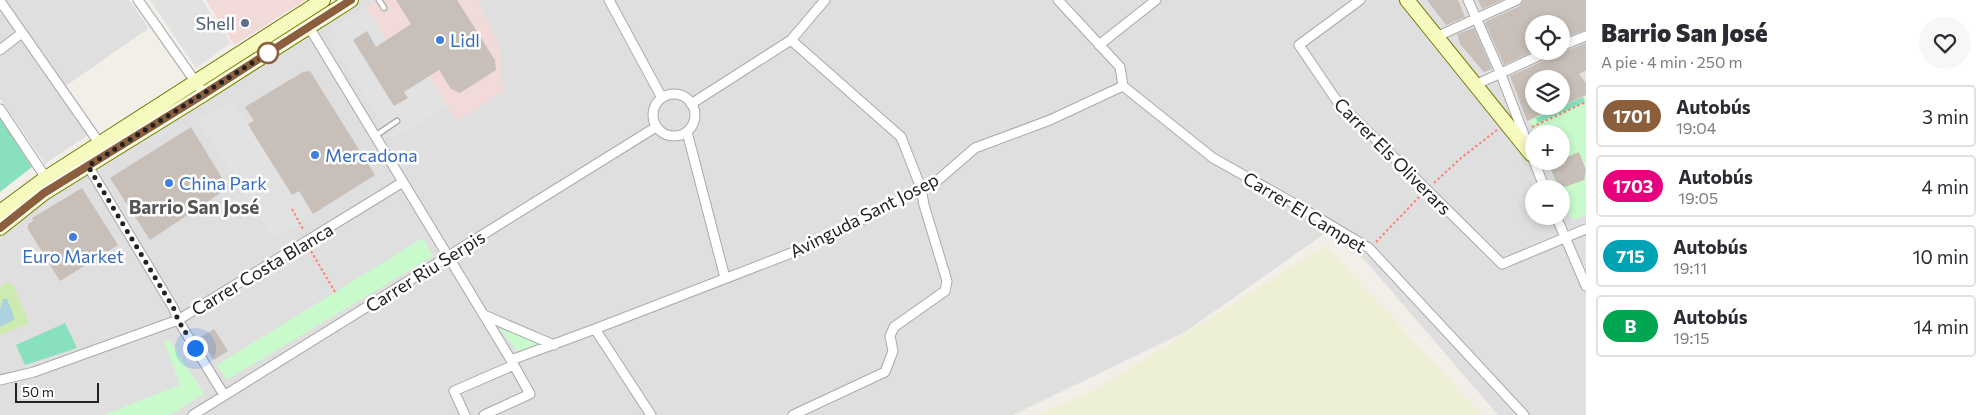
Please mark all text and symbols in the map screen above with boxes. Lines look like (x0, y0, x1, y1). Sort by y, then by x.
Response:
place label: Shell (195, 12, 235, 34)
map controls (1525, 15, 1570, 225)
button: locate (1525, 15, 1570, 60)
marker: Shell (239, 17, 251, 29)
button: heart (1919, 17, 1971, 69)
text: Barrio San José (1601, 18, 1768, 47)
place label: Lidl (450, 29, 480, 51)
marker: Lidl (434, 34, 446, 46)
unlabelled marker (257, 42, 279, 64)
text: A pie · 4 min · 250 m (1601, 52, 1742, 71)
button: layers (1525, 70, 1570, 115)
street label: Carrer Els Oliverars (1330, 93, 1456, 219)
text: Autobús (1676, 95, 1751, 118)
text: 1701 (1613, 105, 1651, 127)
text: 3 min (1922, 105, 1969, 128)
text: 19:04 (1676, 118, 1716, 137)
button: + (1525, 125, 1570, 170)
place label: Mercadona (325, 144, 418, 166)
marker: Mercadona (309, 149, 321, 161)
text: Autobús (1678, 165, 1753, 188)
street label: Carrer El Campet (1240, 167, 1370, 257)
street label: Avinguda Sant Josep (786, 168, 942, 262)
place label: China Park (179, 172, 267, 194)
text: 1703 (1613, 175, 1653, 197)
text: 4 min (1922, 175, 1969, 198)
marker: China Park (163, 177, 175, 189)
button: − (1525, 180, 1570, 225)
text: 19:05 (1678, 188, 1718, 207)
district label: Barrio San José (129, 195, 259, 218)
street label: Carrer Costa Blanca (187, 218, 337, 320)
street label: Carrer Riu Serpis (361, 225, 489, 317)
marker: Euro Market (67, 231, 79, 243)
text: Autobús (1673, 235, 1748, 258)
place label: Euro Market (22, 245, 124, 267)
text: 715 (1616, 245, 1645, 267)
text: 10 min (1912, 245, 1969, 268)
text: 19:11 (1673, 258, 1707, 277)
text: Autobús (1673, 305, 1748, 328)
text: B (1625, 315, 1636, 337)
text: 14 min (1913, 315, 1969, 338)
text: 19:15 (1673, 328, 1709, 347)
your location (183, 336, 208, 361)
scale bar (15, 380, 99, 403)
text: 50 m (22, 383, 54, 400)

